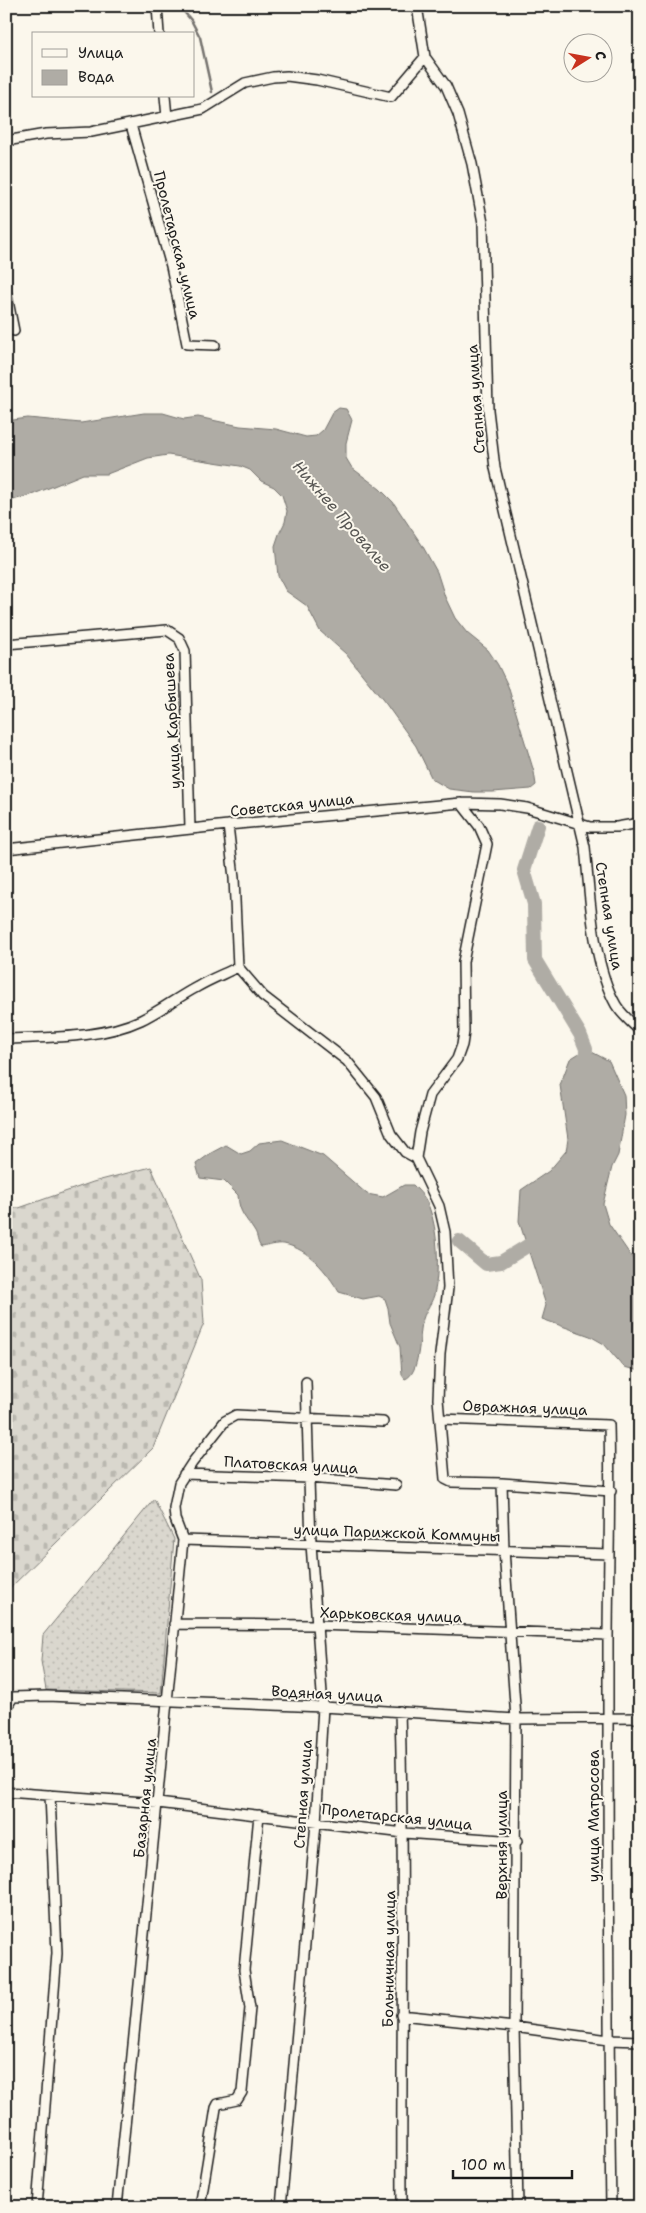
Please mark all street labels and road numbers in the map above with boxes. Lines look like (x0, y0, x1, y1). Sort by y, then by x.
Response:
street label: Пролетарская улица (149, 169, 205, 322)
street label: Степная улица (462, 343, 490, 454)
street label: улица Карбышева (158, 652, 186, 790)
street label: Советская улица (229, 789, 355, 821)
street label: Степная улица (591, 860, 628, 972)
street label: Овражная улица (462, 1396, 589, 1420)
street label: Платовская улица (223, 1452, 359, 1479)
street label: улица Парижской Коммуны (293, 1519, 501, 1547)
street label: Харьковская улица (320, 1603, 463, 1628)
street label: Водяная улица (271, 1681, 384, 1707)
street label: Базарная улица (129, 1736, 161, 1859)
street label: Степная улица (289, 1738, 317, 1849)
street label: улица Матросова (584, 1749, 604, 1882)
street label: Верхняя улица (492, 1790, 512, 1900)
street label: Пролетарская улица (321, 1799, 474, 1835)
street label: Больничная улица (378, 1889, 400, 2028)

